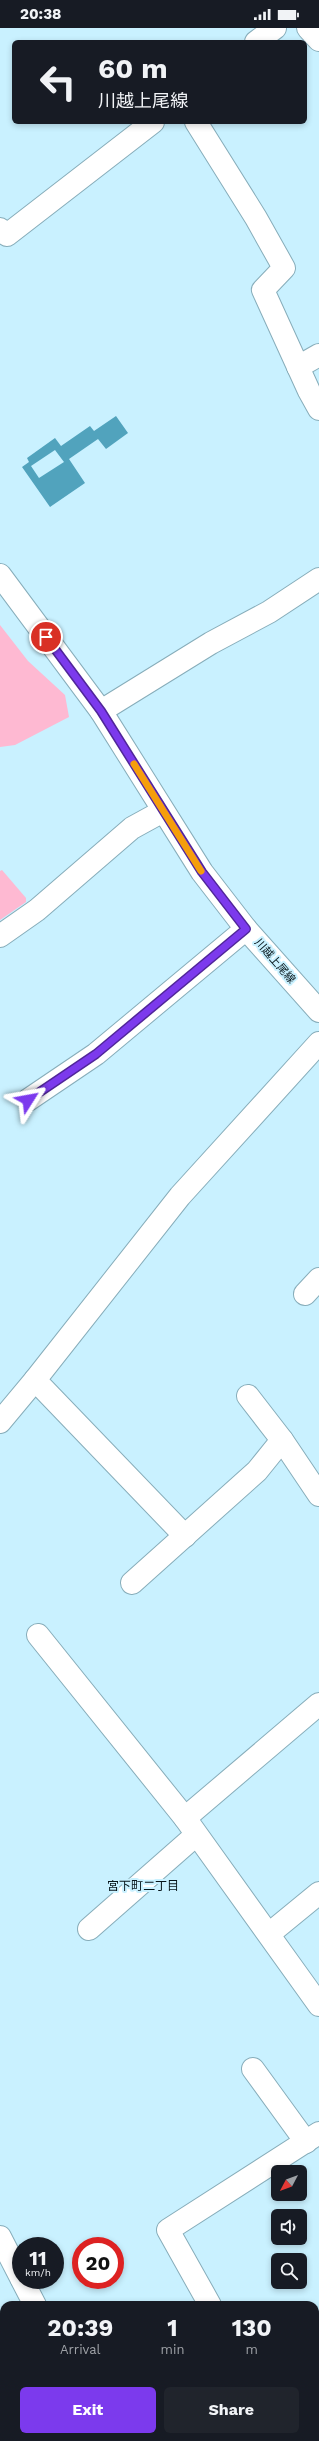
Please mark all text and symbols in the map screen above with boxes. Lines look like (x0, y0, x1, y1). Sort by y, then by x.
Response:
text: 20:38 (20, 5, 61, 23)
text: 60 m (98, 52, 168, 85)
icon: left (32, 56, 84, 108)
text: 川越上尾線 (98, 90, 188, 111)
pin (29, 620, 63, 654)
icon: arrive (35, 626, 57, 648)
street label: 川越上尾線 (252, 936, 298, 986)
position arrow (7, 1079, 49, 1121)
district label: 宮下町二丁目 (107, 1879, 179, 1893)
north arrow (271, 2165, 307, 2201)
map controls (271, 2165, 307, 2289)
button: sound (271, 2209, 307, 2245)
speed limit sign: 20 (72, 2237, 124, 2289)
text: 11 (29, 2246, 47, 2270)
button: search (271, 2253, 307, 2289)
text: km/h (25, 2267, 51, 2278)
text: 20:39 (47, 2314, 113, 2342)
text: 1 (167, 2314, 178, 2342)
text: 130 (232, 2314, 272, 2342)
text: Arrival (60, 2342, 101, 2357)
text: min (161, 2342, 184, 2357)
text: m (246, 2342, 258, 2357)
button: Exit (20, 2387, 156, 2433)
button: Share (164, 2387, 299, 2433)

